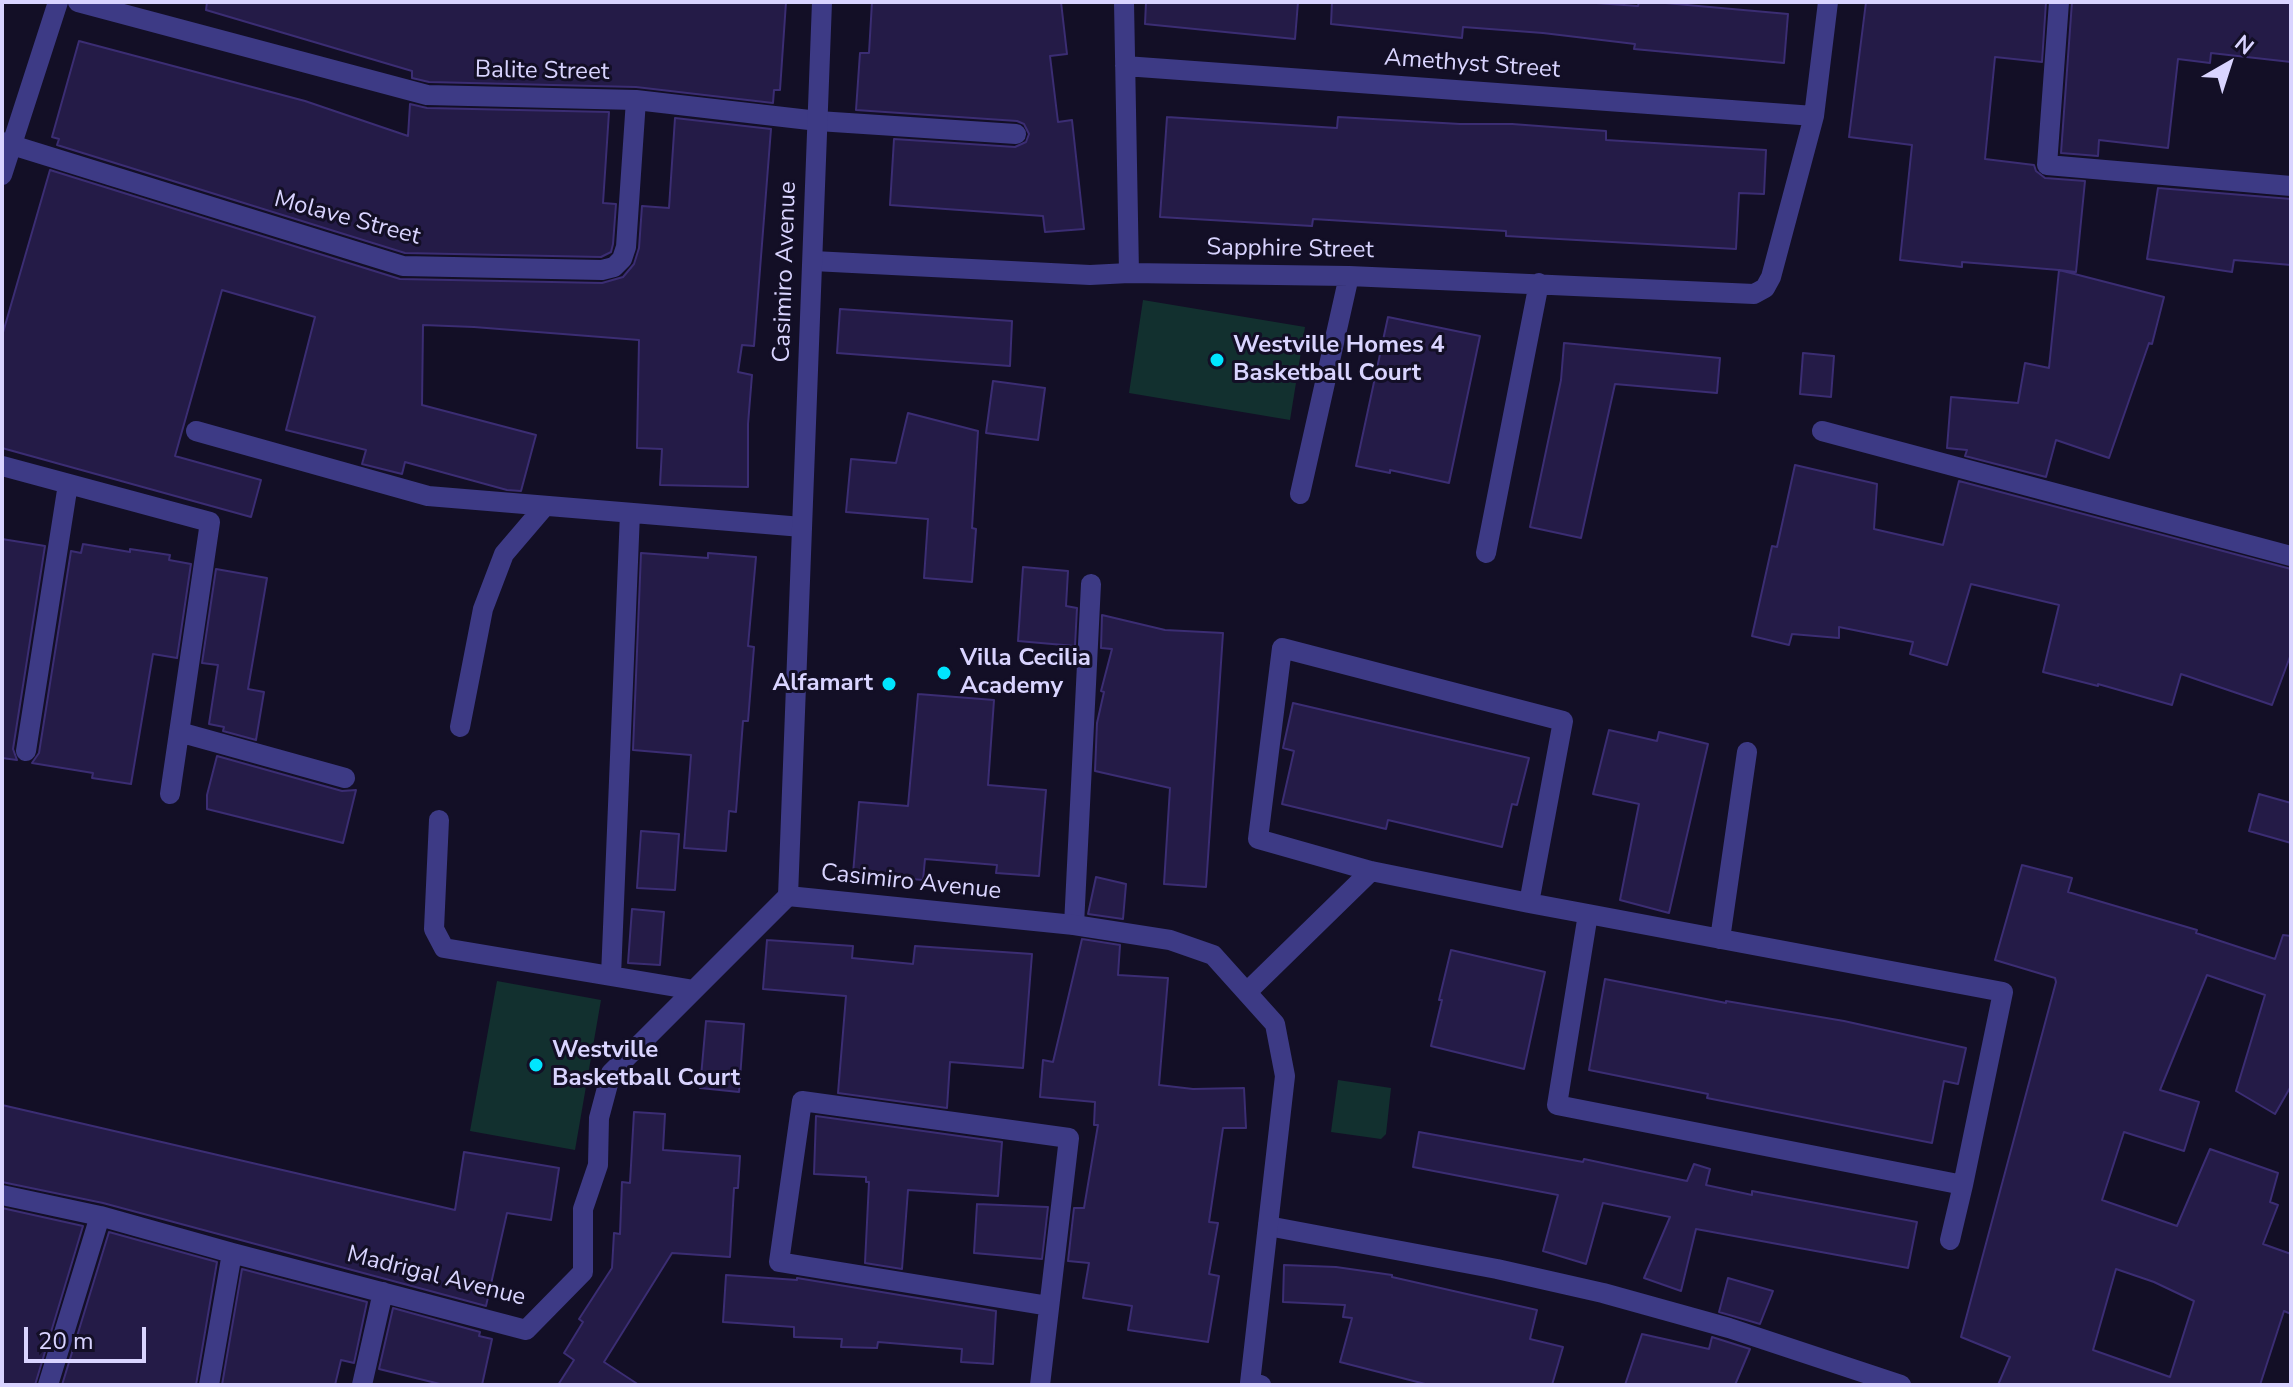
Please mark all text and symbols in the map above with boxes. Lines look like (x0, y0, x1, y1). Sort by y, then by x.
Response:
north arrow (2189, 24, 2269, 104)
text: N (2228, 29, 2260, 62)
street label: Amethyst Street (1383, 44, 1561, 86)
street label: Balite Street (475, 56, 609, 88)
street label: Casimiro Avenue (768, 181, 804, 363)
street label: Molave Street (271, 186, 423, 252)
street label: Sapphire Street (1206, 234, 1374, 266)
place label: Westville Homes 4 Basketball Court (1233, 332, 1445, 388)
marker: Westville Homes 4 Basketball Court (1208, 351, 1226, 369)
place label: Villa Cecilia Academy (960, 645, 1091, 701)
marker: Villa Cecilia Academy (935, 664, 953, 682)
place label: Alfamart (773, 670, 873, 698)
marker: Alfamart (880, 675, 898, 693)
street label: Casimiro Avenue (819, 859, 1003, 907)
place label: Westville Basketball Court (552, 1037, 740, 1093)
marker: Westville Basketball Court (527, 1056, 545, 1074)
street label: Madrigal Avenue (344, 1241, 528, 1313)
scale bar (28, 1311, 150, 1361)
text: 20 m (38, 1325, 94, 1357)

